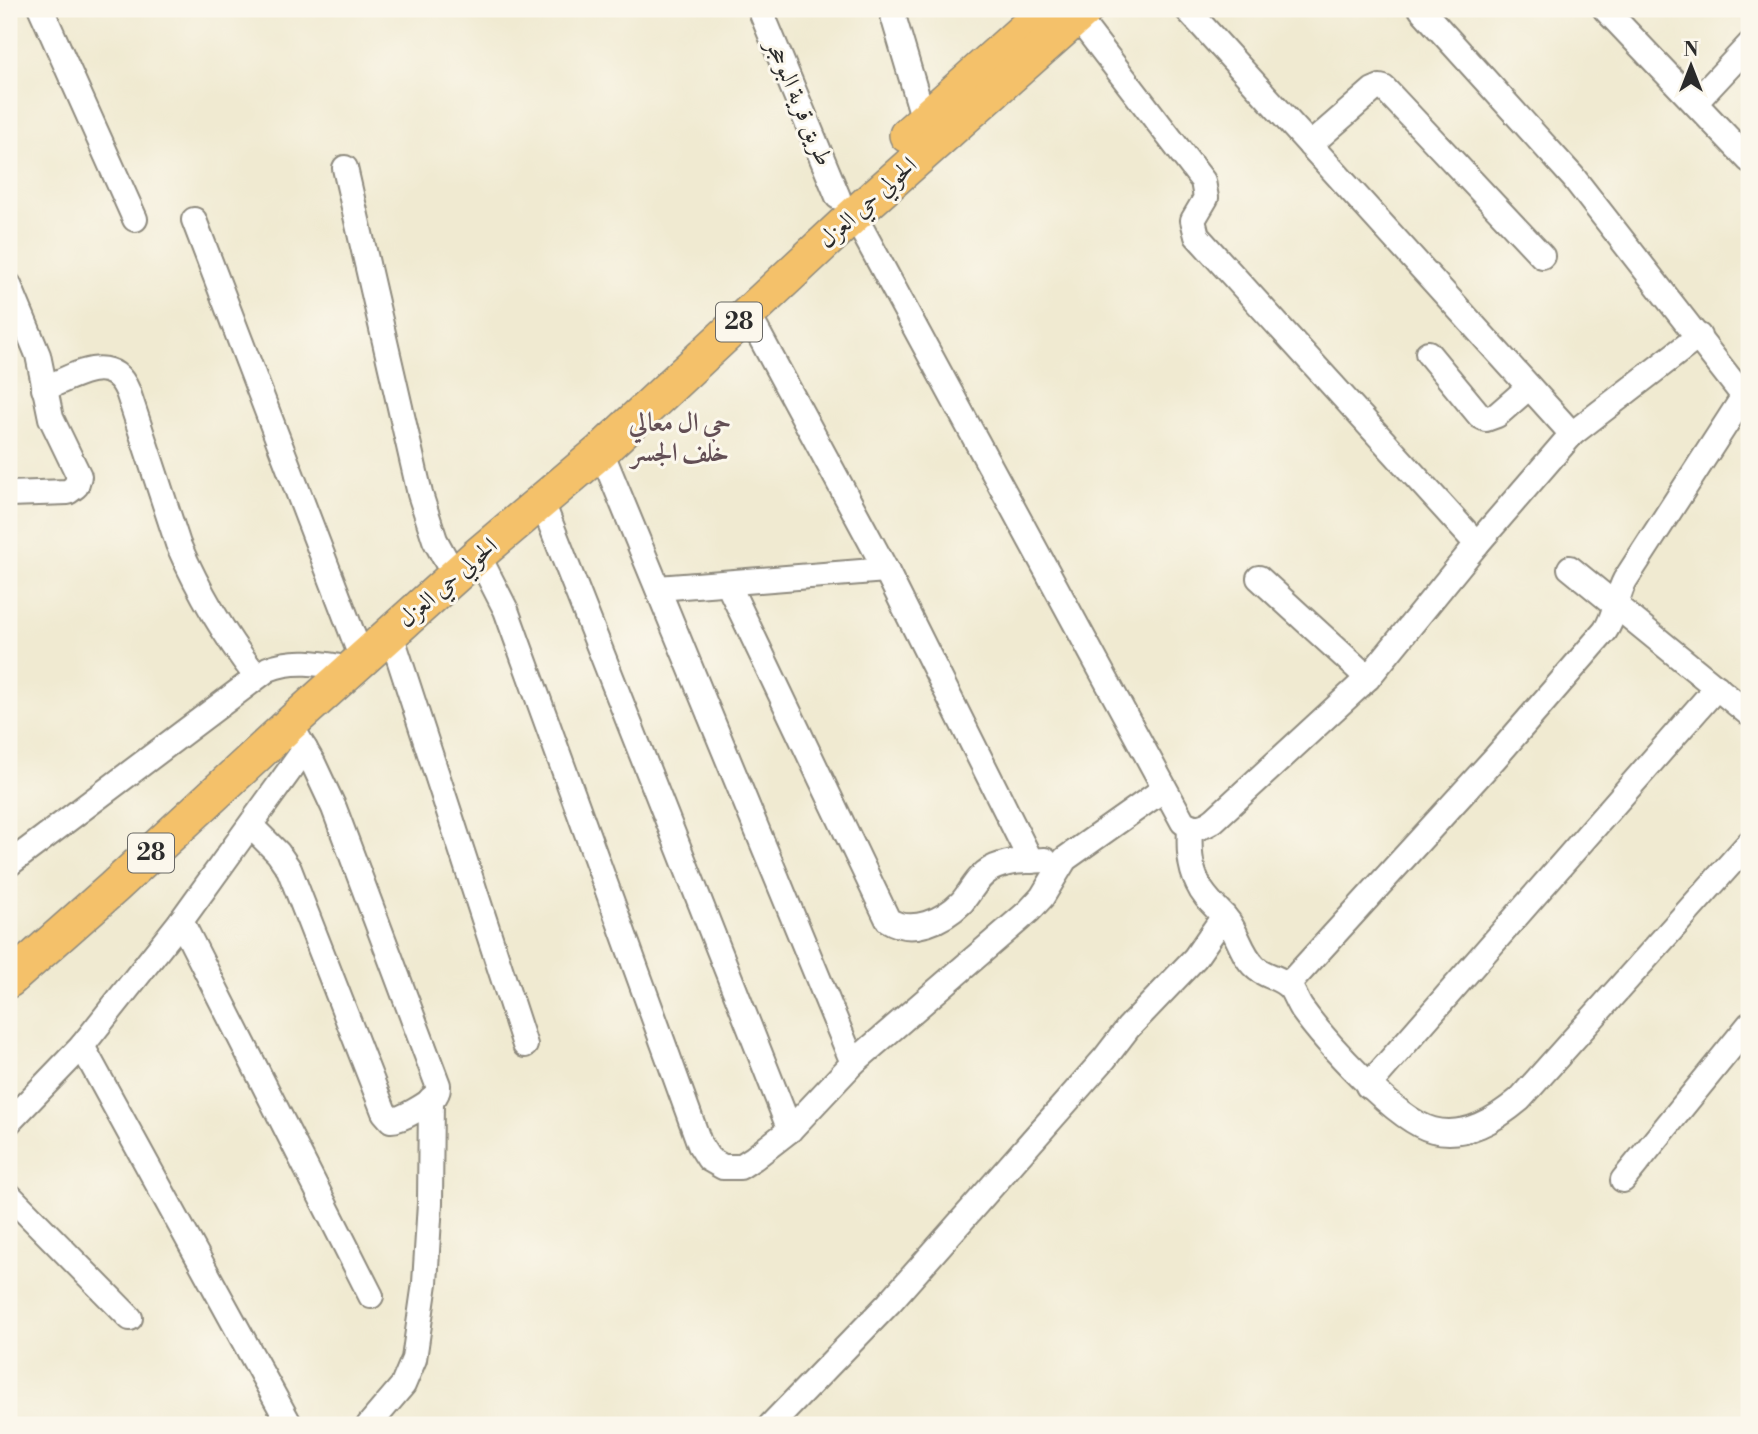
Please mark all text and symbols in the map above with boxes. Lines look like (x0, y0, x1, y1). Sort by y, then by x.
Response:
street label: طريق قرية البوحجر (758, 32, 839, 171)
north arrow (1656, 32, 1726, 102)
text: N (1683, 38, 1699, 62)
street label: الحولي حي العزل (812, 151, 926, 257)
road number: 28 (716, 302, 762, 342)
district label: حي ال معالي خلف الجسر (628, 407, 731, 470)
street label: الحولي حي العزل (392, 531, 506, 637)
road number: 28 (128, 834, 174, 873)

